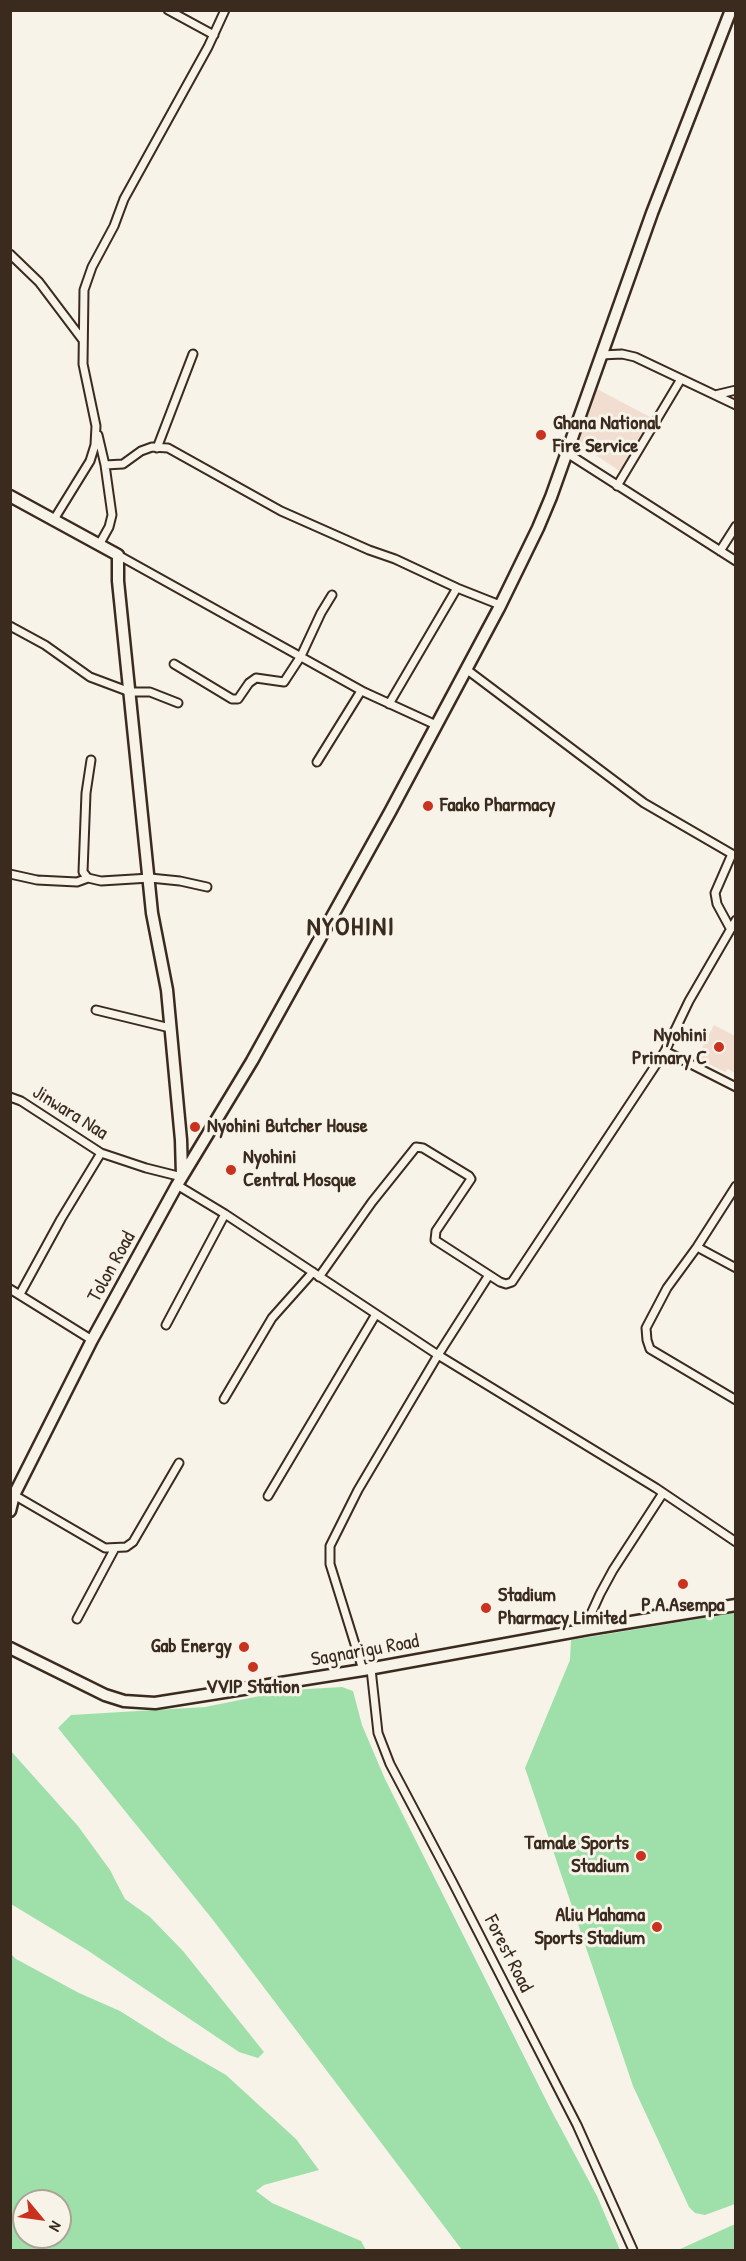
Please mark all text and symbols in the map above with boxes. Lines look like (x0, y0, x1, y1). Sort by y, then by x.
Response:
place label: Ghana National Fire Service (553, 412, 660, 459)
marker: Ghana National Fire Service (534, 428, 548, 442)
place label: Faako Pharmacy (440, 794, 555, 818)
marker: Faako Pharmacy (421, 799, 435, 813)
district label: NYOHINI (307, 912, 395, 944)
place label: Nyohini Primary C (632, 1024, 707, 1071)
marker: Nyohini Primary C (712, 1040, 726, 1054)
street label: Jinwara Naa (28, 1080, 112, 1146)
place label: Nyohini Butcher House (207, 1115, 368, 1139)
marker: Nyohini Butcher House (188, 1120, 202, 1134)
place label: Nyohini Central Mosque (243, 1146, 356, 1193)
marker: Nyohini Central Mosque (224, 1163, 238, 1177)
street label: Tolon Road (83, 1227, 141, 1307)
marker: P.A.Asempa (676, 1577, 690, 1591)
place label: Stadium Pharmacy Limited (498, 1584, 626, 1631)
place label: P.A.Asempa (641, 1594, 725, 1618)
marker: Stadium Pharmacy Limited (479, 1601, 493, 1615)
street label: Sagnarigu Road (309, 1630, 421, 1672)
place label: Gab Energy (151, 1635, 232, 1659)
marker: Gab Energy (237, 1640, 251, 1654)
marker: VVIP Station (246, 1660, 260, 1674)
place label: VVIP Station (206, 1676, 300, 1700)
place label: Tamale Sports Stadium (524, 1832, 629, 1879)
marker: Tamale Sports Stadium (634, 1849, 648, 1863)
place label: Aliu Mahama Sports Stadium (535, 1904, 645, 1951)
street label: Forest Road (478, 1911, 538, 1997)
marker: Aliu Mahama Sports Stadium (650, 1920, 664, 1934)
north arrow (12, 2189, 72, 2249)
text: N (44, 2218, 68, 2236)

